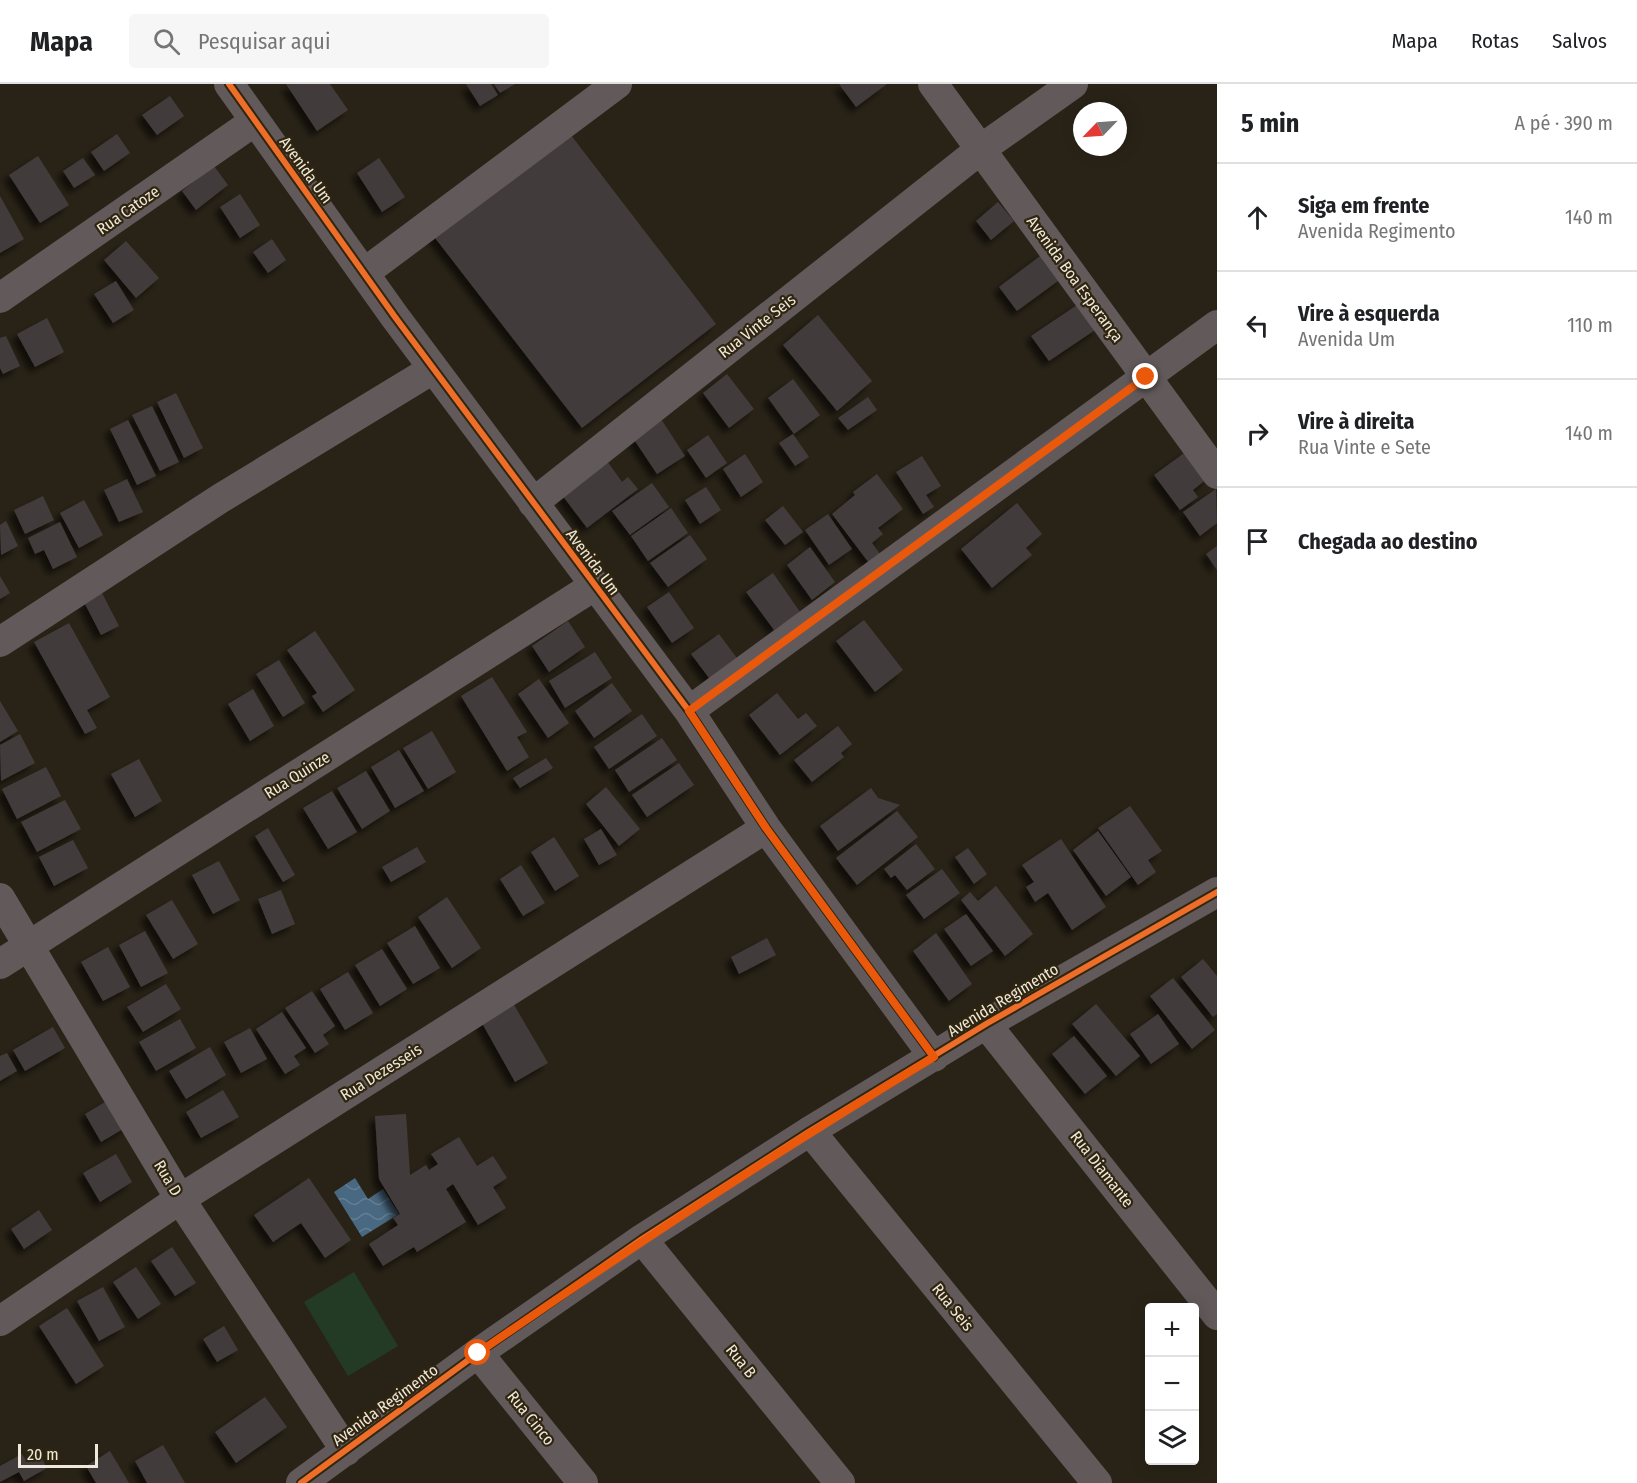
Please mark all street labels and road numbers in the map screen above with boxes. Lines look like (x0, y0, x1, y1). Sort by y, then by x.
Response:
street label: Avenida Um (275, 133, 337, 207)
street label: Rua Catoze (93, 182, 163, 238)
street label: Avenida Boa Esperança (1023, 212, 1127, 346)
street label: Rua Vinte Seis (715, 290, 799, 362)
street label: Avenida Um (562, 525, 624, 599)
street label: Rua Quinze (261, 747, 333, 803)
street label: Avenida Regimento (944, 959, 1062, 1041)
street label: Rua Dezesseis (337, 1039, 425, 1104)
street label: Rua Diamante (1066, 1127, 1138, 1211)
street label: Rua D (150, 1157, 186, 1199)
street label: Rua Seis (928, 1279, 978, 1335)
street label: Rua B (722, 1340, 760, 1382)
street label: Avenida Regimento (328, 1360, 442, 1450)
street label: Rua Cinco (503, 1387, 559, 1449)

